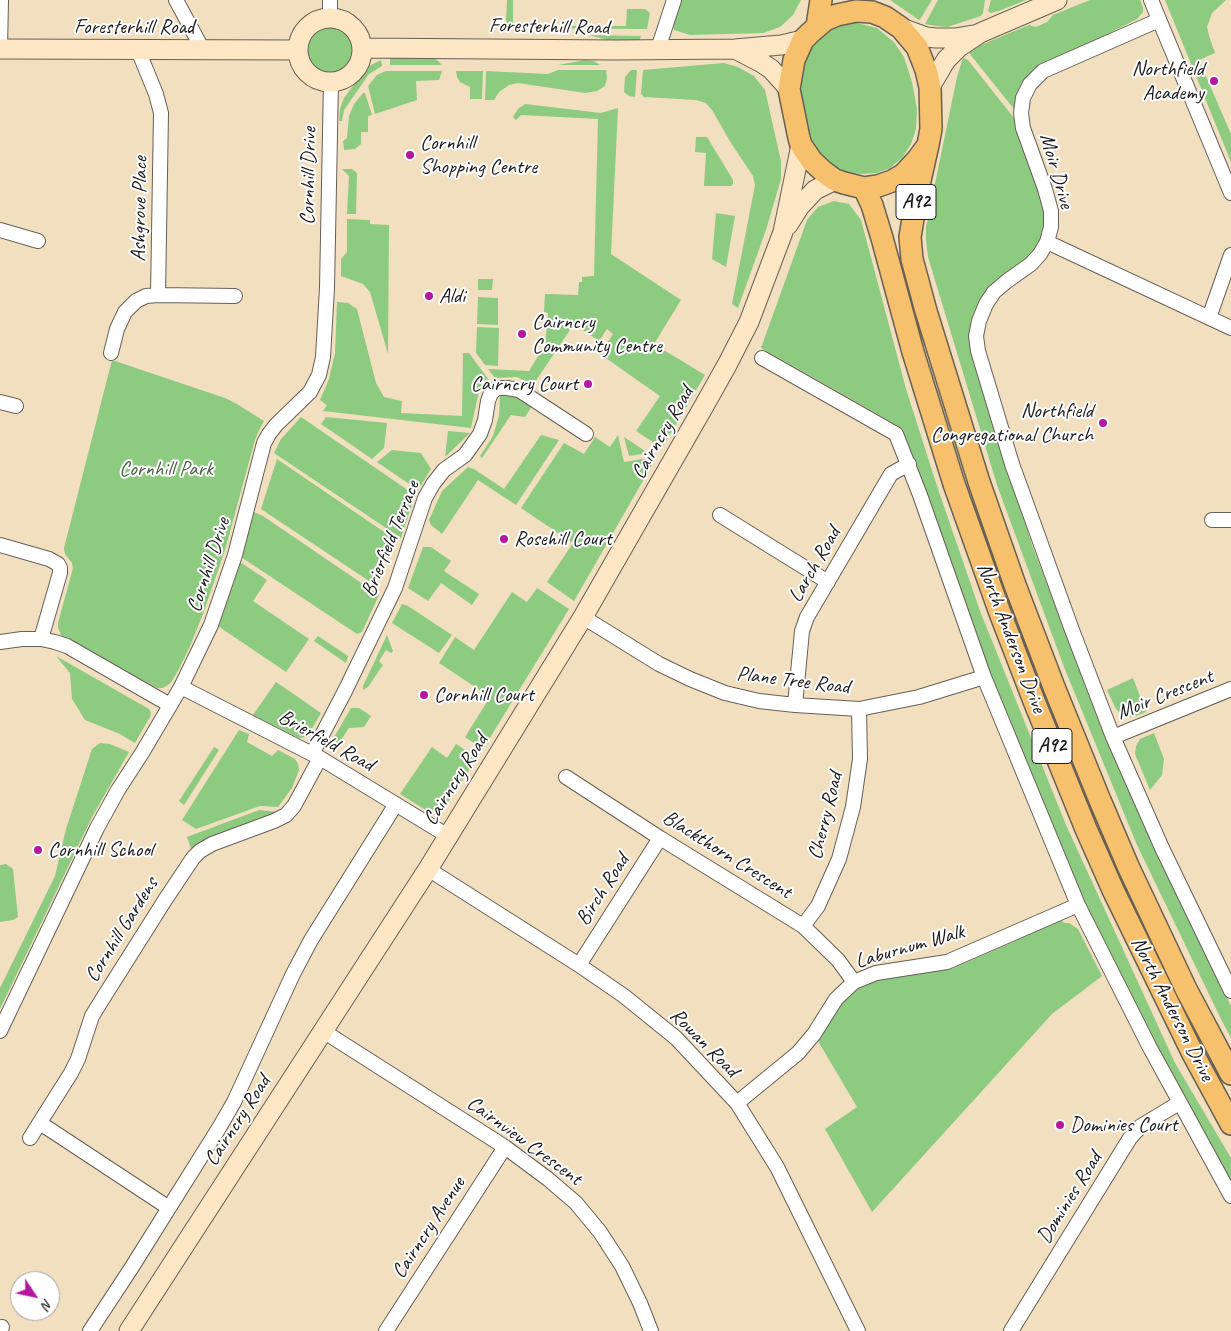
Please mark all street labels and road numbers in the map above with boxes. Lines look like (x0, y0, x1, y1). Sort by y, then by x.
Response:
street label: Foresterhill Road (489, 13, 609, 41)
street label: Foresterhill Road (74, 14, 194, 40)
street label: Cornhill Drive (296, 127, 322, 225)
street label: Moir Drive (1033, 131, 1079, 211)
street label: Ashgrove Place (126, 156, 154, 262)
road number: A92 (896, 184, 936, 220)
street label: Cairncry Road (626, 382, 700, 484)
street label: Brierfield Terrace (356, 477, 426, 601)
street label: Cornhill Drive (182, 515, 236, 615)
street label: Larch Road (783, 523, 847, 607)
street label: North Anderson Drive (971, 560, 1051, 716)
street label: Plane Tree Road (735, 662, 851, 700)
street label: Moir Crescent (1113, 664, 1217, 726)
street label: Brierfield Road (274, 704, 378, 778)
road number: A92 (1032, 728, 1072, 764)
street label: Cairncry Road (418, 730, 494, 830)
street label: Cherry Road (803, 770, 849, 862)
street label: Blackthorn Crescent (658, 805, 796, 905)
street label: Birch Road (571, 850, 635, 930)
street label: Cornhill Gardens (80, 873, 164, 987)
street label: Laburnum Walk (853, 919, 967, 975)
street label: North Anderson Drive (1125, 933, 1219, 1085)
street label: Rowan Road (664, 1003, 744, 1083)
street label: Cairncry Road (199, 1071, 277, 1171)
street label: Cairnview Crescent (462, 1091, 586, 1191)
street label: Dominies Road (1032, 1148, 1108, 1248)
street label: Cairncry Avenue (387, 1173, 471, 1283)

